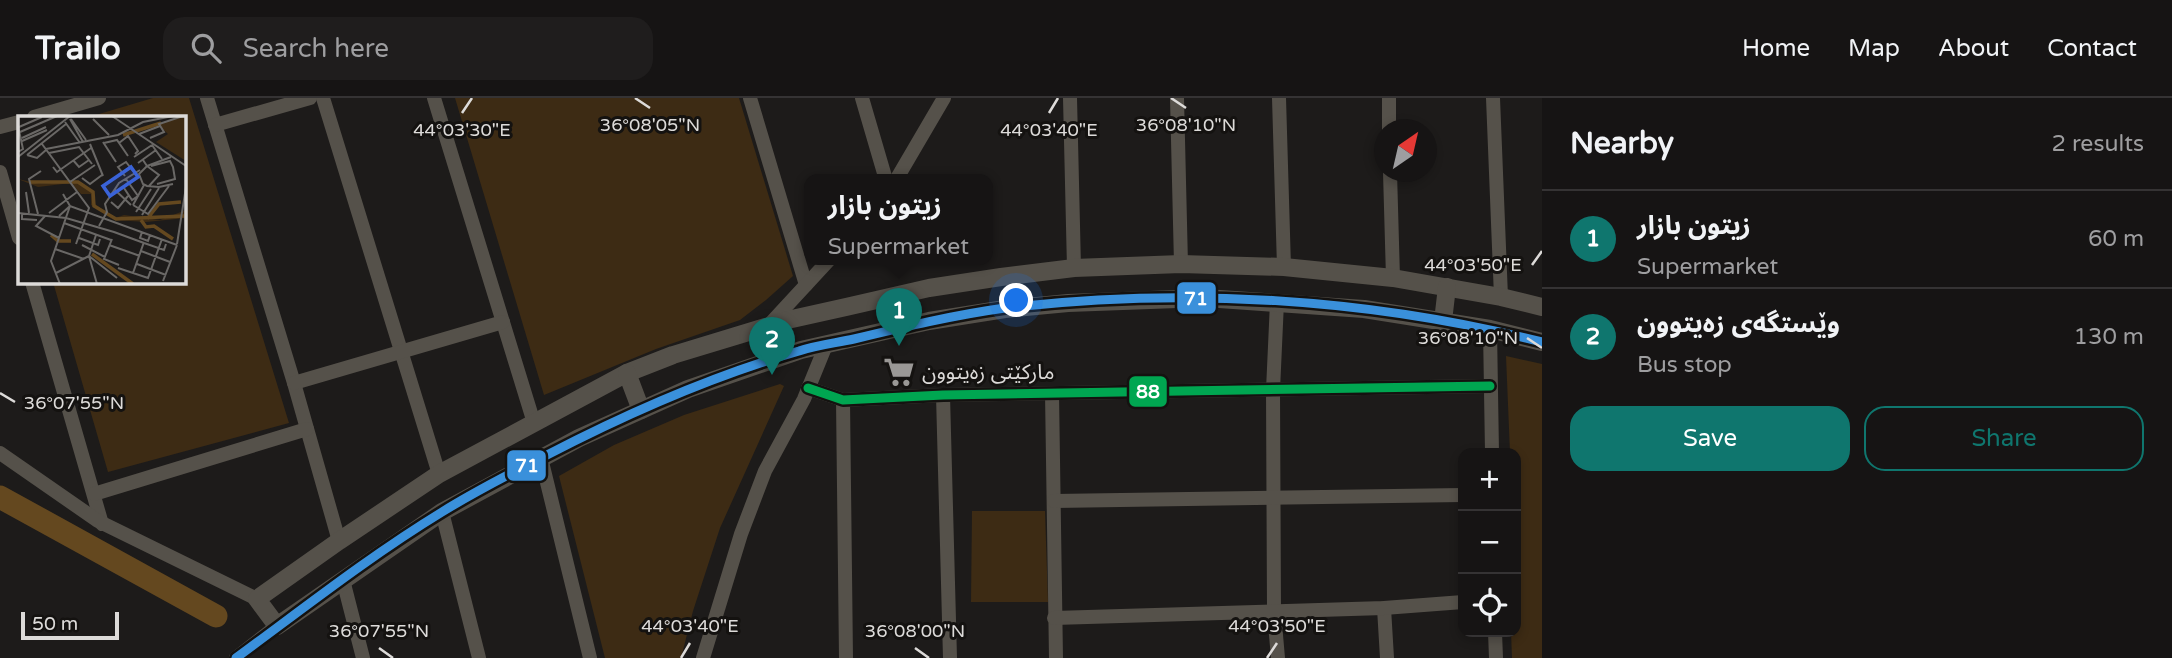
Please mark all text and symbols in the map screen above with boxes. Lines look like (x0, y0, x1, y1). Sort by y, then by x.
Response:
search box (163, 17, 653, 80)
text: Trailo (35, 29, 121, 68)
icon: search (187, 29, 225, 67)
text: Search here (243, 33, 389, 64)
text: Home (1742, 34, 1810, 63)
text: Map (1848, 34, 1900, 63)
text: About (1938, 34, 2009, 63)
text: Contact (2047, 34, 2137, 63)
text: 36°08'05"N (600, 114, 700, 136)
text: 36°08'10"N (1136, 114, 1236, 136)
inset map (18, 116, 186, 284)
text: 44°03'30"E (413, 119, 511, 141)
text: 44°03'40"E (1000, 119, 1098, 141)
north arrow (1374, 119, 1437, 182)
text: Nearby (1570, 125, 1674, 162)
text: 2 results (2051, 130, 2144, 158)
popup (804, 174, 993, 265)
text: زيتون بازار (828, 190, 942, 221)
text: زيتون بازار (1637, 210, 1751, 241)
text: 1 (1586, 225, 1600, 253)
text: 60 m (2088, 225, 2144, 253)
text: Supermarket (828, 233, 969, 261)
text: Supermarket (1637, 253, 1778, 281)
text: 44°03'50"E (1424, 254, 1522, 276)
line badge: 71 (1176, 281, 1217, 315)
your location (999, 283, 1033, 317)
pin: 1 (876, 288, 922, 346)
text: 71 (1184, 288, 1208, 310)
text: وێستگەی زەیتوون (1637, 308, 1840, 339)
pin: 2 (749, 317, 795, 375)
text: 2 (1586, 323, 1600, 351)
text: 130 m (2074, 323, 2144, 351)
text: 36°08'10"N (1418, 327, 1518, 349)
text: Bus stop (1637, 351, 1732, 379)
supermarket icon: مارکێتی زەیتوون (882, 355, 916, 389)
place label: مارکێتی زەیتوون (922, 360, 1054, 385)
line badge: 88 (1128, 375, 1168, 408)
text: 88 (1136, 381, 1160, 403)
text: 36°07'55"N (24, 392, 124, 414)
button: Save (1570, 406, 1850, 471)
button: Share (1864, 406, 2144, 471)
map controls (1458, 448, 1521, 637)
button: + (1458, 448, 1521, 511)
line badge: 71 (506, 449, 547, 482)
text: 71 (515, 455, 539, 477)
button: − (1458, 511, 1521, 574)
button: locate (1458, 574, 1521, 637)
scale bar (21, 609, 119, 641)
text: 50 m (32, 613, 78, 635)
text: 44°03'40"E (641, 615, 739, 637)
text: 44°03'50"E (1228, 615, 1326, 637)
text: 36°07'55"N (329, 620, 429, 642)
text: 36°08'00"N (865, 620, 965, 642)

